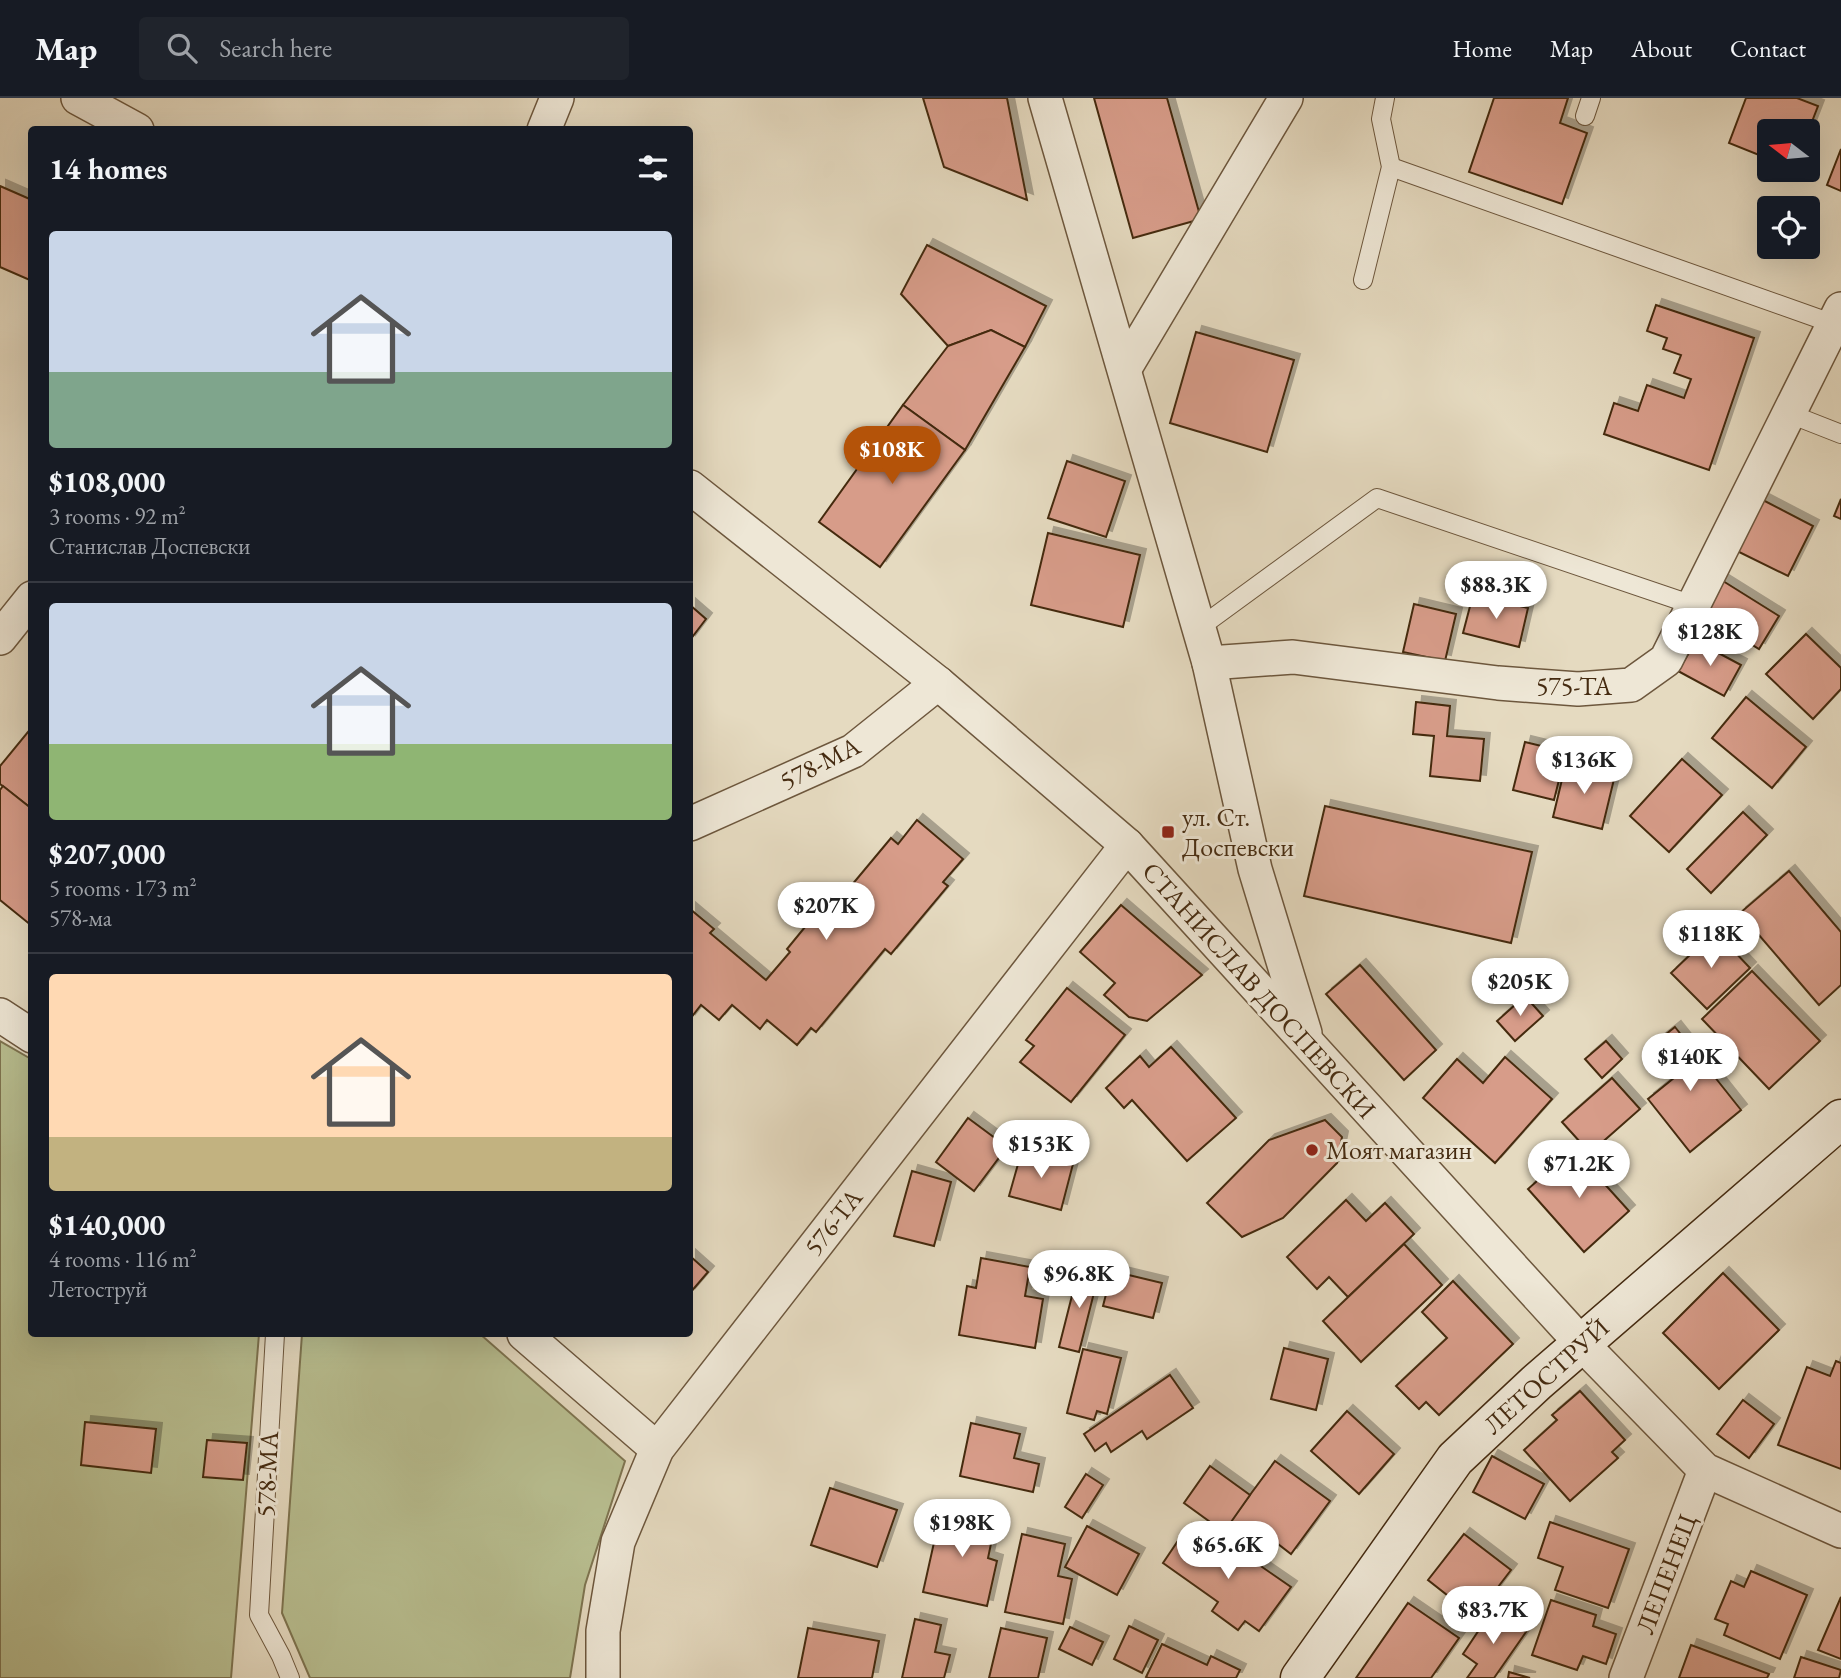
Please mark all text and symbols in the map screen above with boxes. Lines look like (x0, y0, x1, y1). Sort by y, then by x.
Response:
search box (139, 17, 629, 80)
text: Map (35, 27, 97, 70)
icon: search (163, 29, 201, 67)
text: Search here (219, 31, 332, 65)
text: Home (1452, 33, 1512, 64)
text: Map (1550, 33, 1593, 64)
text: About (1631, 33, 1692, 64)
text: Contact (1730, 33, 1806, 64)
north arrow (1757, 119, 1820, 182)
map controls (1757, 119, 1820, 259)
text: 14 homes (49, 149, 167, 188)
icon: filters (634, 149, 672, 187)
button: locate (1757, 196, 1820, 259)
icon: home (298, 276, 424, 402)
pin: $108K (843, 426, 941, 486)
text: $108K (860, 434, 924, 464)
text: $108,000 (49, 462, 165, 501)
text: 3 rooms · 92 m² (49, 501, 186, 531)
text: Станислав Доспевски (49, 531, 251, 561)
pin: $88.3K (1439, 561, 1553, 621)
text: $88.3K (1461, 569, 1531, 599)
pin: $128K (1661, 608, 1759, 668)
text: $128K (1678, 616, 1742, 646)
icon: home (298, 648, 424, 774)
street label: 575-ТА (1536, 669, 1613, 703)
street label: 578-МА (774, 728, 867, 798)
pin: $136K (1535, 736, 1633, 796)
text: $136K (1552, 744, 1616, 774)
place label: ул. Ст. Доспевски (1182, 800, 1294, 864)
marker: ул. Ст. Доспевски (1160, 824, 1176, 840)
text: $207,000 (49, 834, 165, 873)
street label: СТАНИСЛАВ ДОСПЕВСКИ (1135, 855, 1383, 1125)
text: 5 rooms · 173 m² (49, 873, 197, 903)
pin: $207K (777, 882, 875, 942)
text: $207K (794, 890, 858, 920)
text: 578-ма (49, 903, 112, 933)
pin: $118K (1662, 910, 1760, 970)
text: $118K (1679, 918, 1743, 948)
pin: $205K (1471, 958, 1569, 1018)
text: $205K (1488, 966, 1552, 996)
icon: home (298, 1019, 424, 1145)
pin: $140K (1641, 1034, 1739, 1093)
text: $140K (1658, 1041, 1722, 1071)
pin: $153K (992, 1121, 1090, 1180)
text: $153K (1009, 1128, 1073, 1158)
place label: Моят магазин (1326, 1133, 1472, 1167)
pin: $71.2K (1522, 1140, 1636, 1200)
marker: Моят магазин (1304, 1142, 1320, 1158)
text: $71.2K (1544, 1148, 1614, 1178)
street label: 576-ТА (796, 1181, 870, 1262)
text: $140,000 (49, 1205, 165, 1244)
text: 4 rooms · 116 m² (49, 1244, 197, 1274)
pin: $96.8K (1022, 1250, 1136, 1310)
text: $96.8K (1044, 1258, 1114, 1288)
text: Летоструй (49, 1274, 148, 1304)
street label: ЛЕТОСТРУЙ (1476, 1311, 1616, 1441)
street label: 578-МА (248, 1429, 286, 1518)
pin: $198K (913, 1500, 1011, 1559)
text: $198K (930, 1507, 994, 1537)
street label: ЛЕПЕНЕЦ (1628, 1509, 1704, 1639)
pin: $65.6K (1171, 1522, 1285, 1581)
text: $65.6K (1193, 1529, 1263, 1559)
pin: $83.7K (1436, 1586, 1550, 1646)
text: $83.7K (1458, 1594, 1528, 1624)

